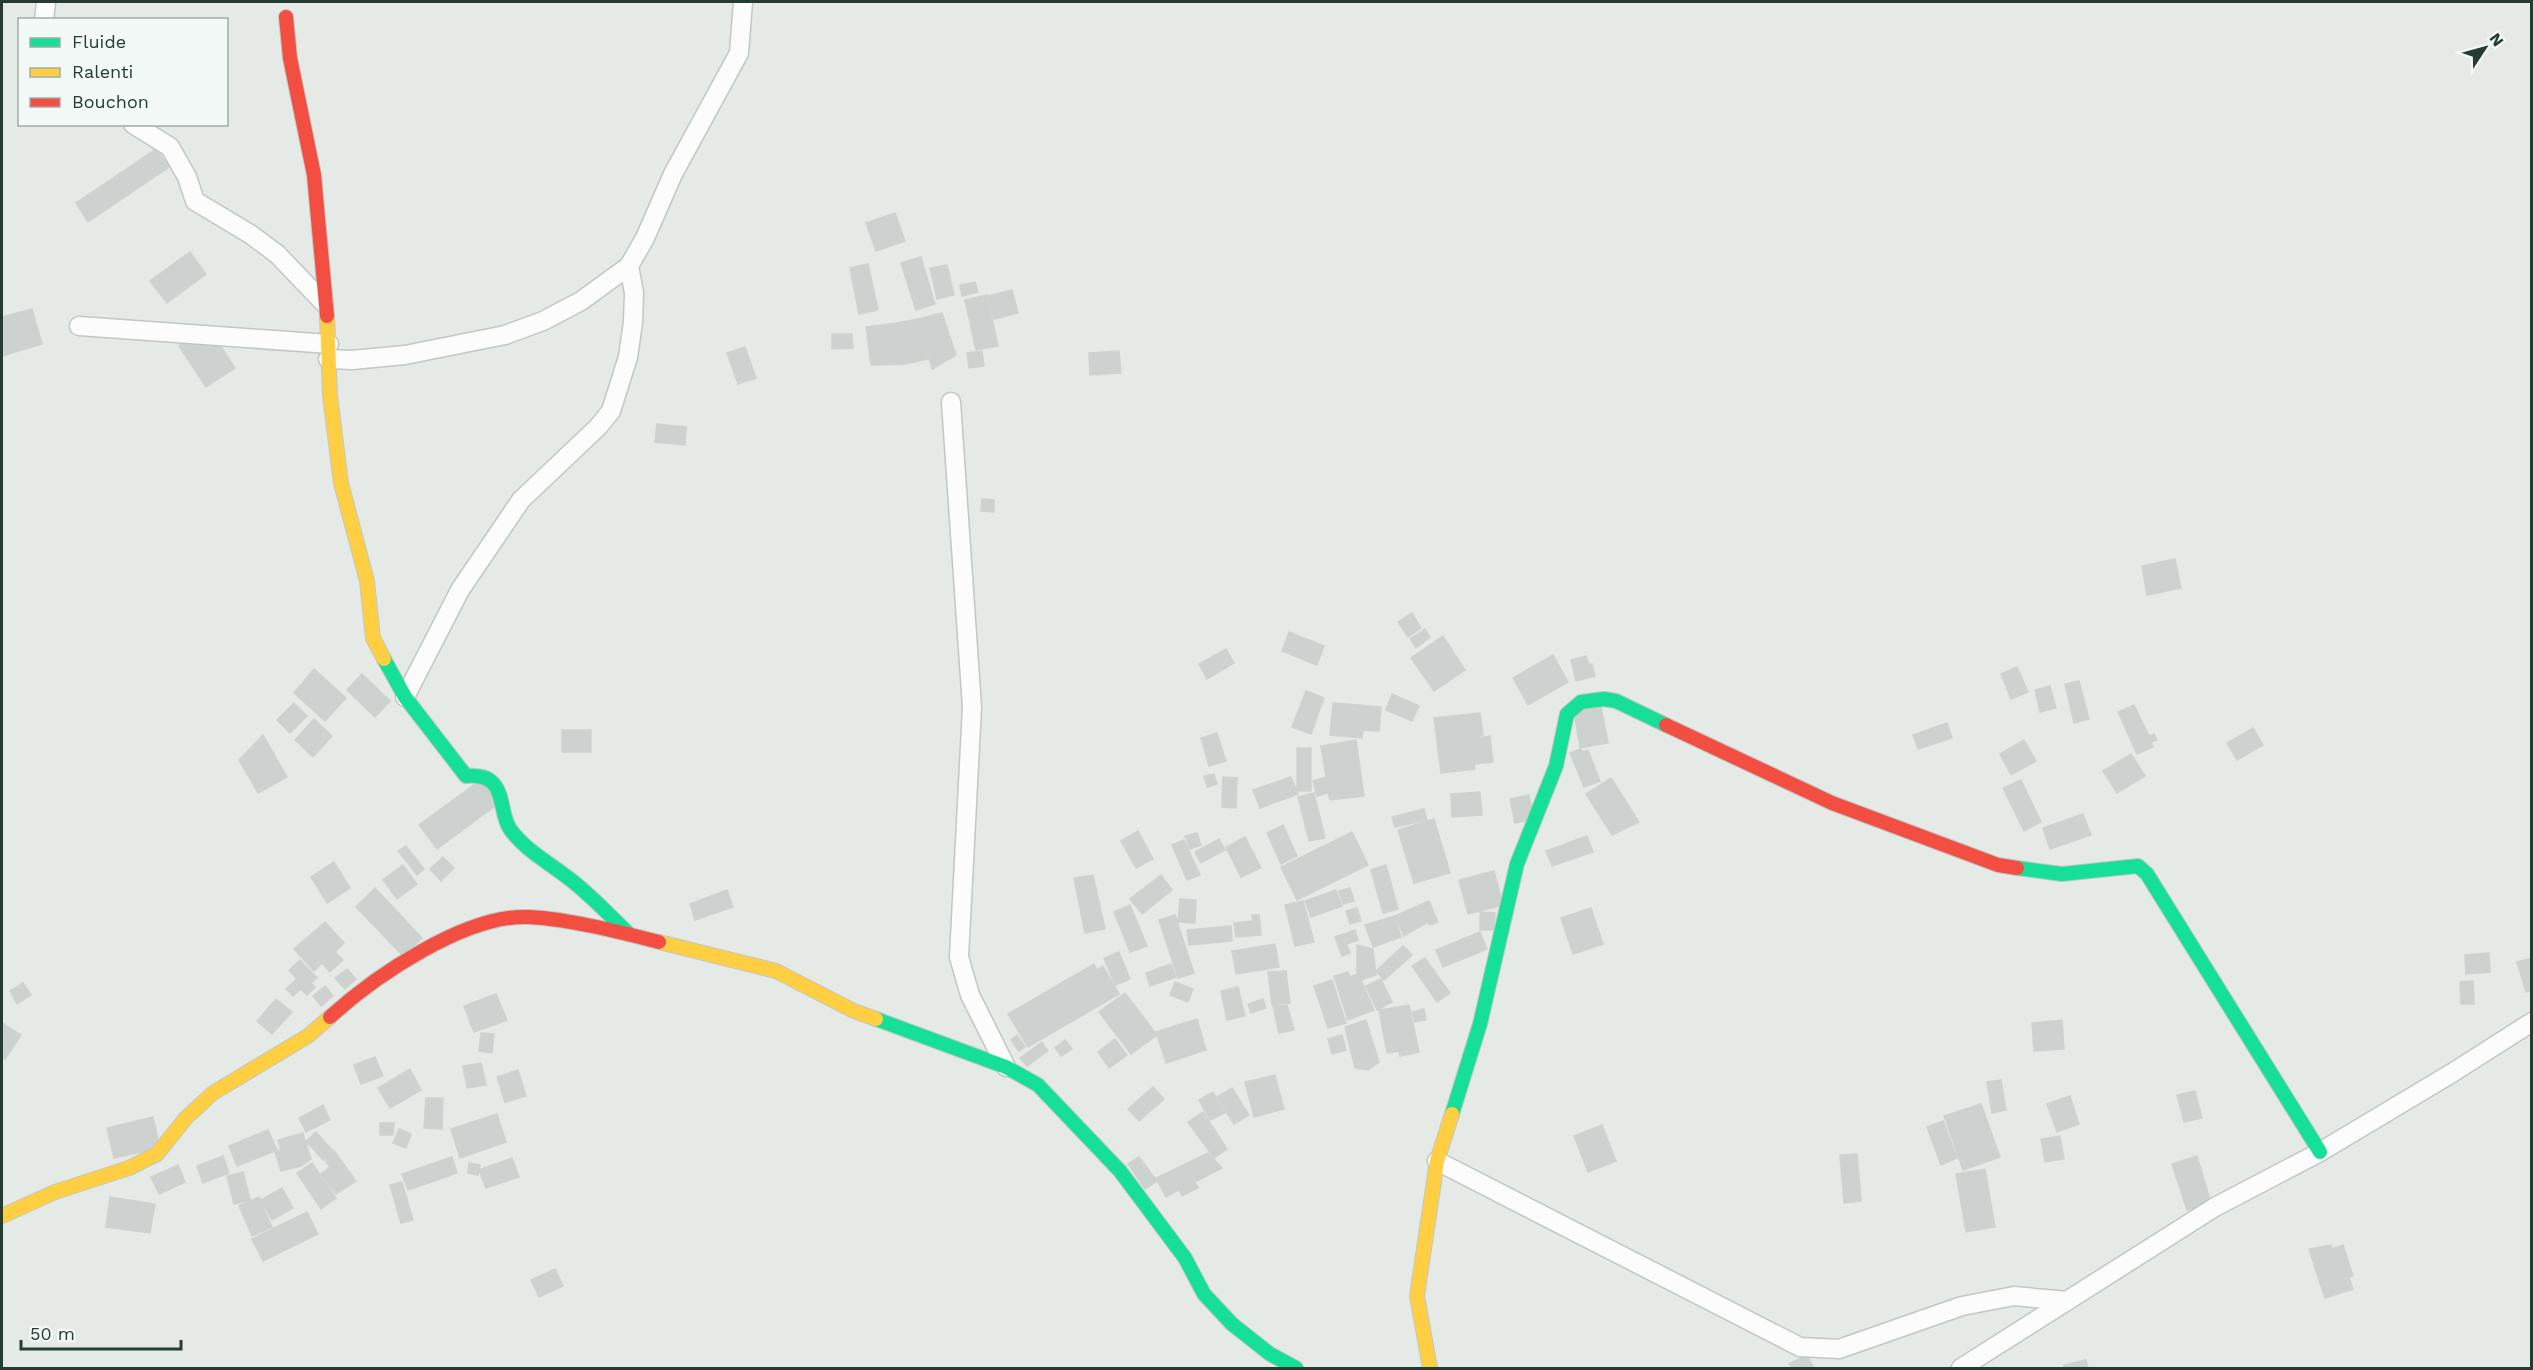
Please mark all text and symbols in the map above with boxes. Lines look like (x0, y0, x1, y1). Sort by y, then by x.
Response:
legend (18, 18, 228, 126)
north arrow (2455, 18, 2515, 78)
text: N (2486, 29, 2508, 50)
text: Fluide (72, 31, 126, 52)
text: Ralenti (72, 61, 133, 82)
text: Bouchon (72, 91, 149, 112)
scale bar (21, 1313, 182, 1351)
text: 50 m (30, 1323, 75, 1344)

